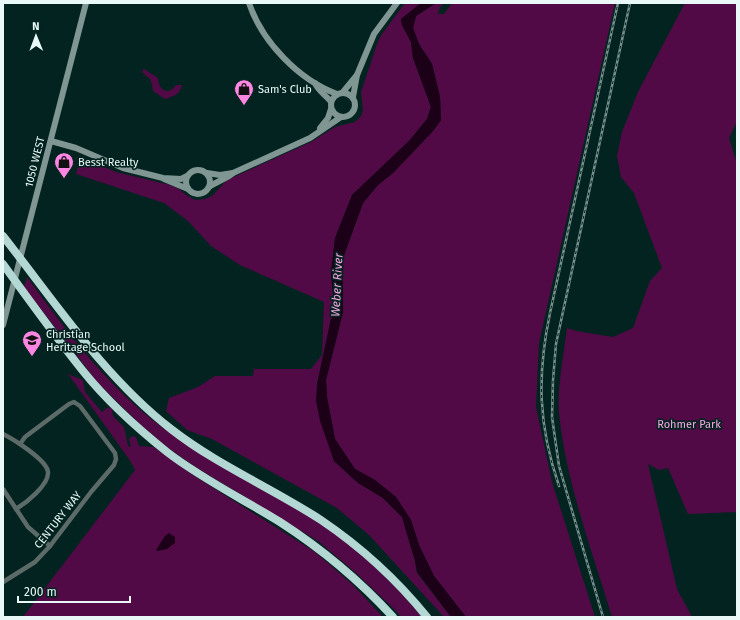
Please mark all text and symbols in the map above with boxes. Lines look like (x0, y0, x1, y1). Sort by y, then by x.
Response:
north arrow (16, 16, 56, 56)
text: N (32, 20, 40, 33)
shop icon: Sam's Club (233, 78, 255, 106)
place label: Sam's Club (258, 83, 312, 96)
street label: 1050 WEST (22, 135, 48, 189)
shop icon: Besst Realty (53, 151, 75, 179)
place label: Besst Realty (78, 156, 139, 169)
water label: Weber River (328, 252, 346, 317)
place label: Christian Heritage School (46, 328, 125, 354)
school or university icon: Christian Heritage School (21, 329, 43, 357)
park label: Rohmer Park (657, 418, 721, 431)
street label: CENTURY WAY (32, 489, 84, 551)
scale bar (18, 578, 130, 604)
text: 200 m (24, 585, 57, 599)

